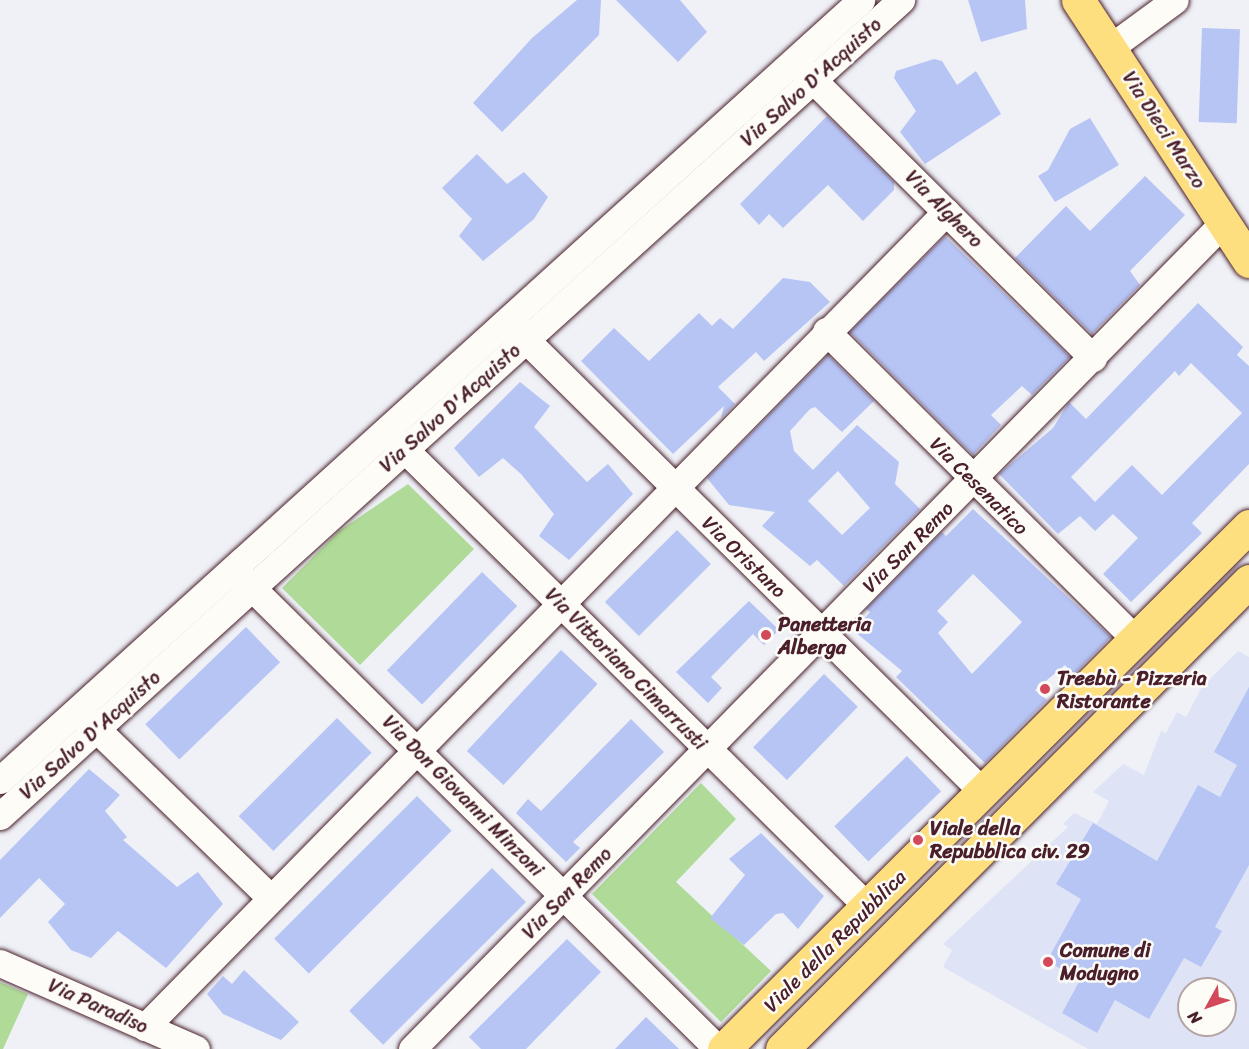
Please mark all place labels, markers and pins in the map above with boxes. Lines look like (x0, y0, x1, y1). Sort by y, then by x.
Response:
place label: Panetteria Alberga (778, 612, 871, 659)
marker: Panetteria Alberga (759, 628, 773, 642)
place label: Treebù - Pizzeria Ristorante (1057, 666, 1207, 713)
marker: Treebù - Pizzeria Ristorante (1038, 682, 1052, 696)
place label: Viale della Repubblica civ. 29 (930, 816, 1091, 863)
marker: Viale della Repubblica civ. 29 (911, 833, 925, 847)
place label: Comune di Modugno (1060, 939, 1150, 986)
marker: Comune di Modugno (1041, 955, 1055, 969)

